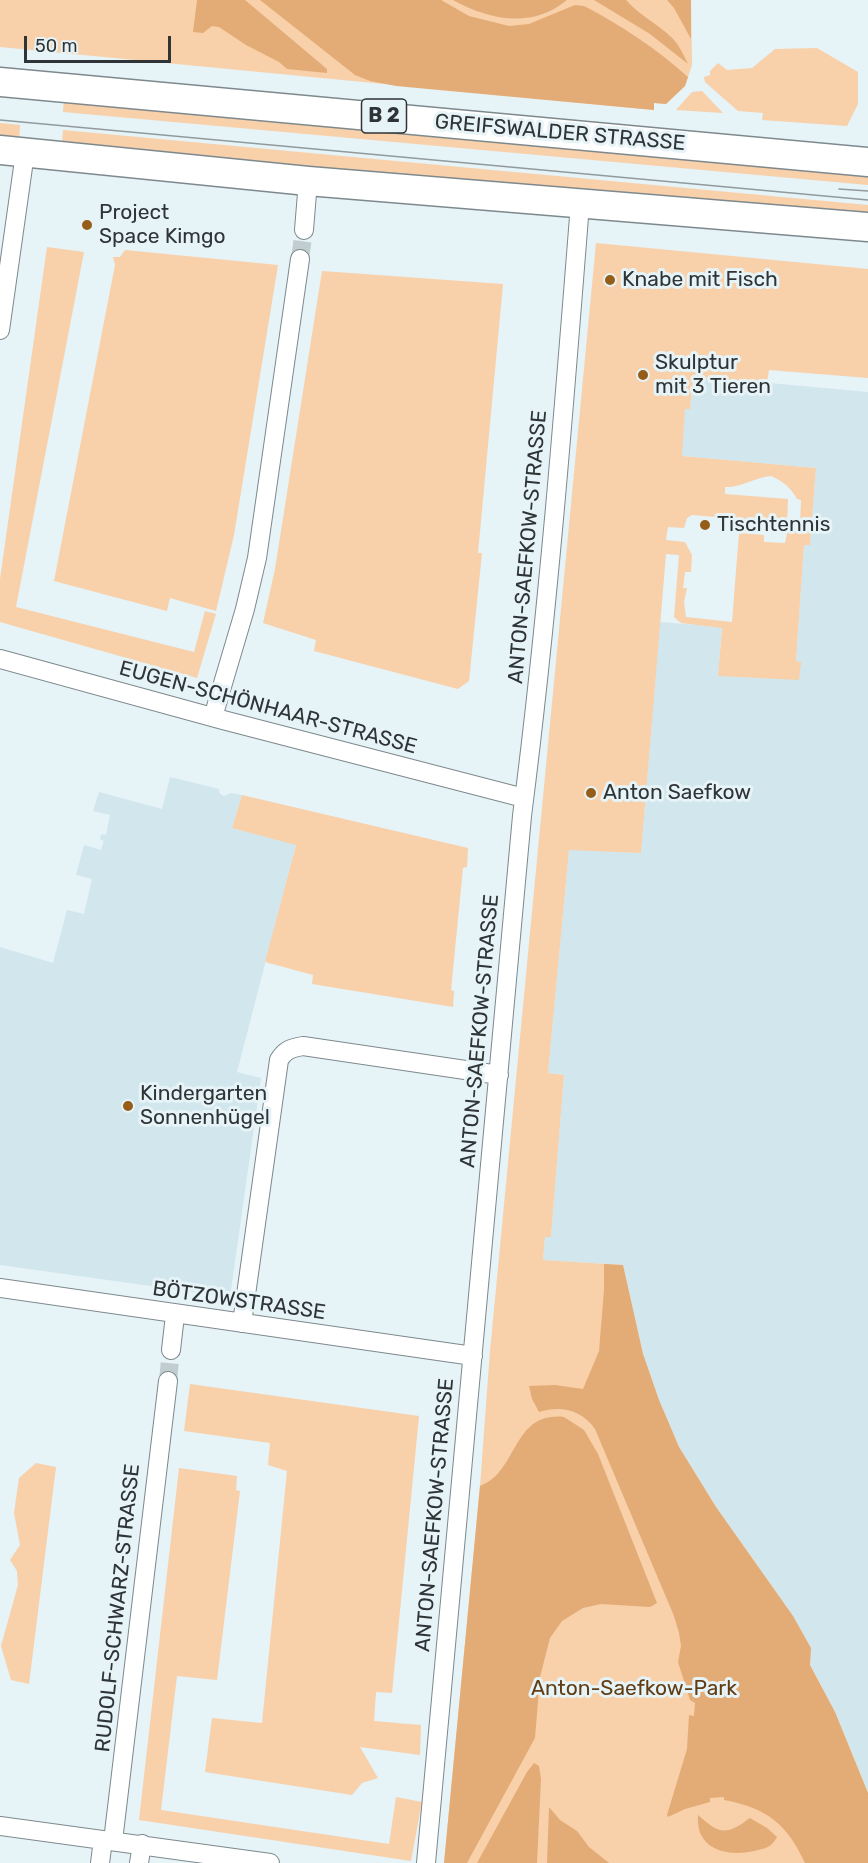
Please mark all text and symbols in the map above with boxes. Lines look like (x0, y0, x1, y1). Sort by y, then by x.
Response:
scale bar (27, 24, 174, 62)
text: 50 m (35, 35, 78, 57)
road number: B 2 (362, 99, 406, 133)
street label: GREIFSWALDER STRASSE (434, 110, 686, 156)
place label: Project Space Kimgo (99, 200, 226, 250)
marker: Project Space Kimgo (80, 218, 94, 232)
place label: Knabe mit Fisch (622, 267, 778, 293)
marker: Knabe mit Fisch (603, 273, 617, 287)
place label: Skulptur mit 3 Tieren (655, 350, 771, 400)
marker: Skulptur mit 3 Tieren (636, 368, 650, 382)
street label: ANTON-SAEFKOW-STRASSE (503, 409, 553, 685)
place label: Tischtennis (717, 512, 830, 538)
marker: Tischtennis (698, 518, 712, 532)
street label: EUGEN-SCHÖNHAAR-STRASSE (116, 656, 420, 760)
place label: Anton Saefkow (603, 780, 751, 806)
marker: Anton Saefkow (584, 786, 598, 800)
street label: ANTON-SAEFKOW-STRASSE (455, 893, 505, 1169)
place label: Kindergarten Sonnenhügel (140, 1081, 270, 1131)
marker: Kindergarten Sonnenhügel (121, 1099, 135, 1113)
street label: BÖTZOWSTRASSE (151, 1276, 327, 1326)
street label: ANTON-SAEFKOW-STRASSE (410, 1377, 460, 1653)
street label: RUDOLF-SCHWARZ-STRASSE (90, 1463, 146, 1753)
park label: Anton-Saefkow-Park (531, 1676, 737, 1702)

